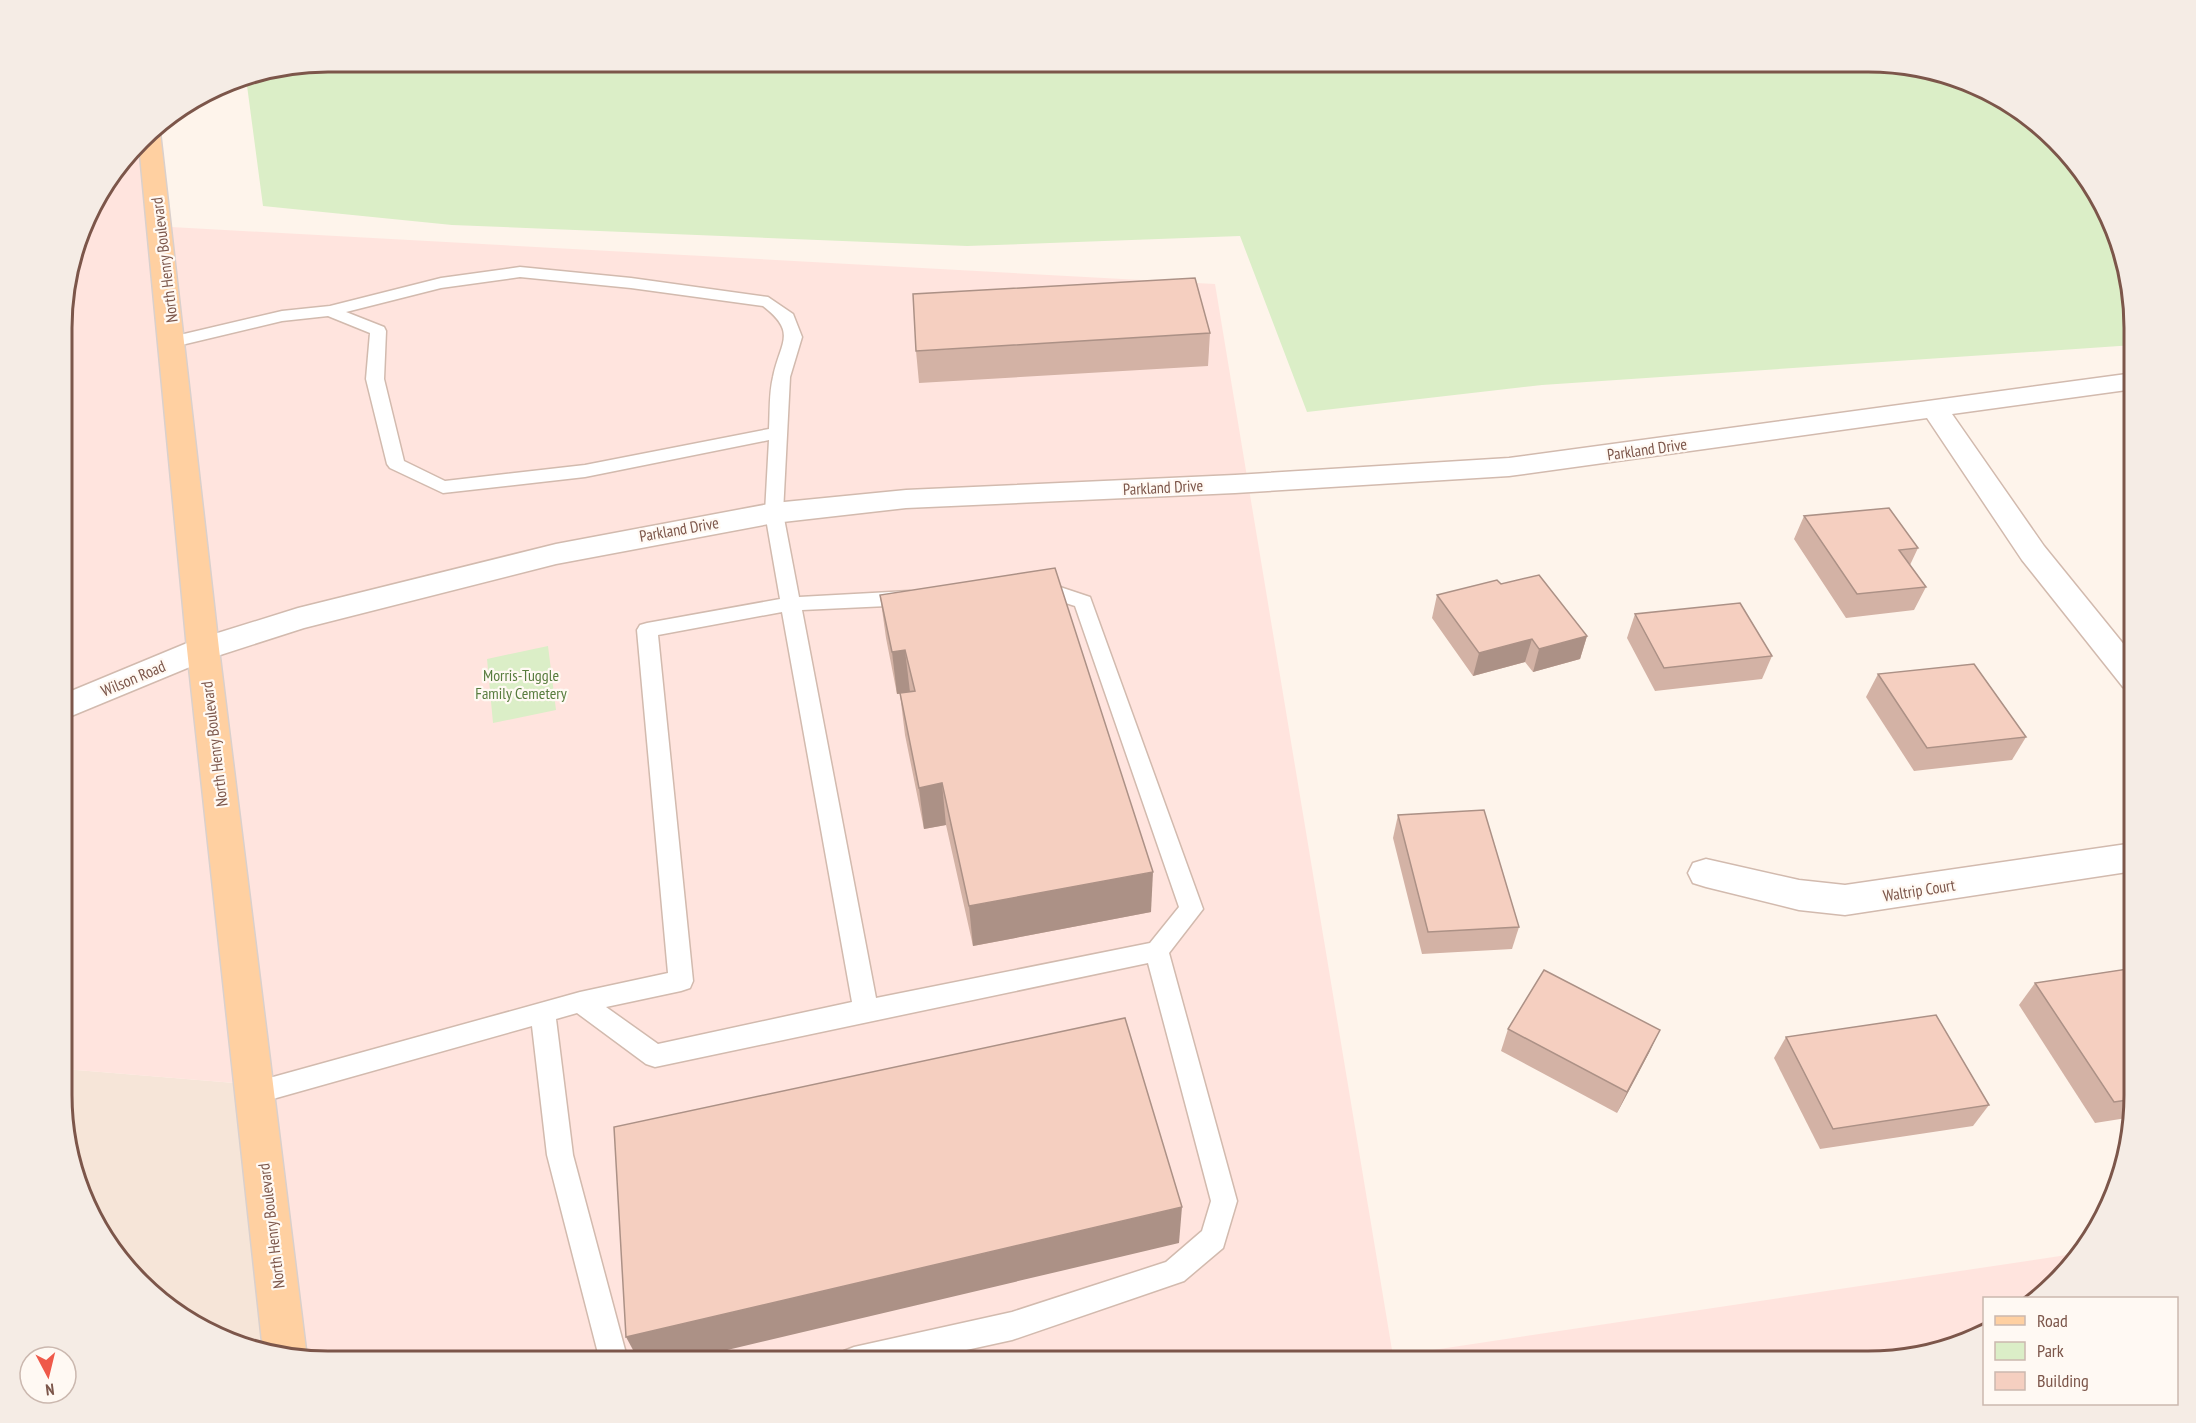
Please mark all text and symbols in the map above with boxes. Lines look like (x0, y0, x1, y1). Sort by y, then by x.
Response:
street label: North Henry Boulevard (146, 196, 182, 324)
street label: Parkland Drive (1606, 434, 1688, 464)
street label: Parkland Drive (1122, 475, 1204, 499)
street label: Parkland Drive (638, 512, 720, 546)
street label: Wilson Road (98, 655, 168, 700)
park label: Morris-Tuggle Family Cemetery (475, 665, 567, 703)
street label: North Henry Boulevard (196, 680, 232, 808)
street label: Waltrip Court (1881, 874, 1957, 906)
street label: North Henry Boulevard (253, 1162, 289, 1290)
legend (1983, 1297, 2178, 1405)
text: Road (2037, 1309, 2068, 1332)
text: Park (2037, 1339, 2064, 1362)
north arrow (18, 1345, 78, 1405)
text: Building (2037, 1369, 2089, 1392)
text: N (44, 1379, 55, 1400)

